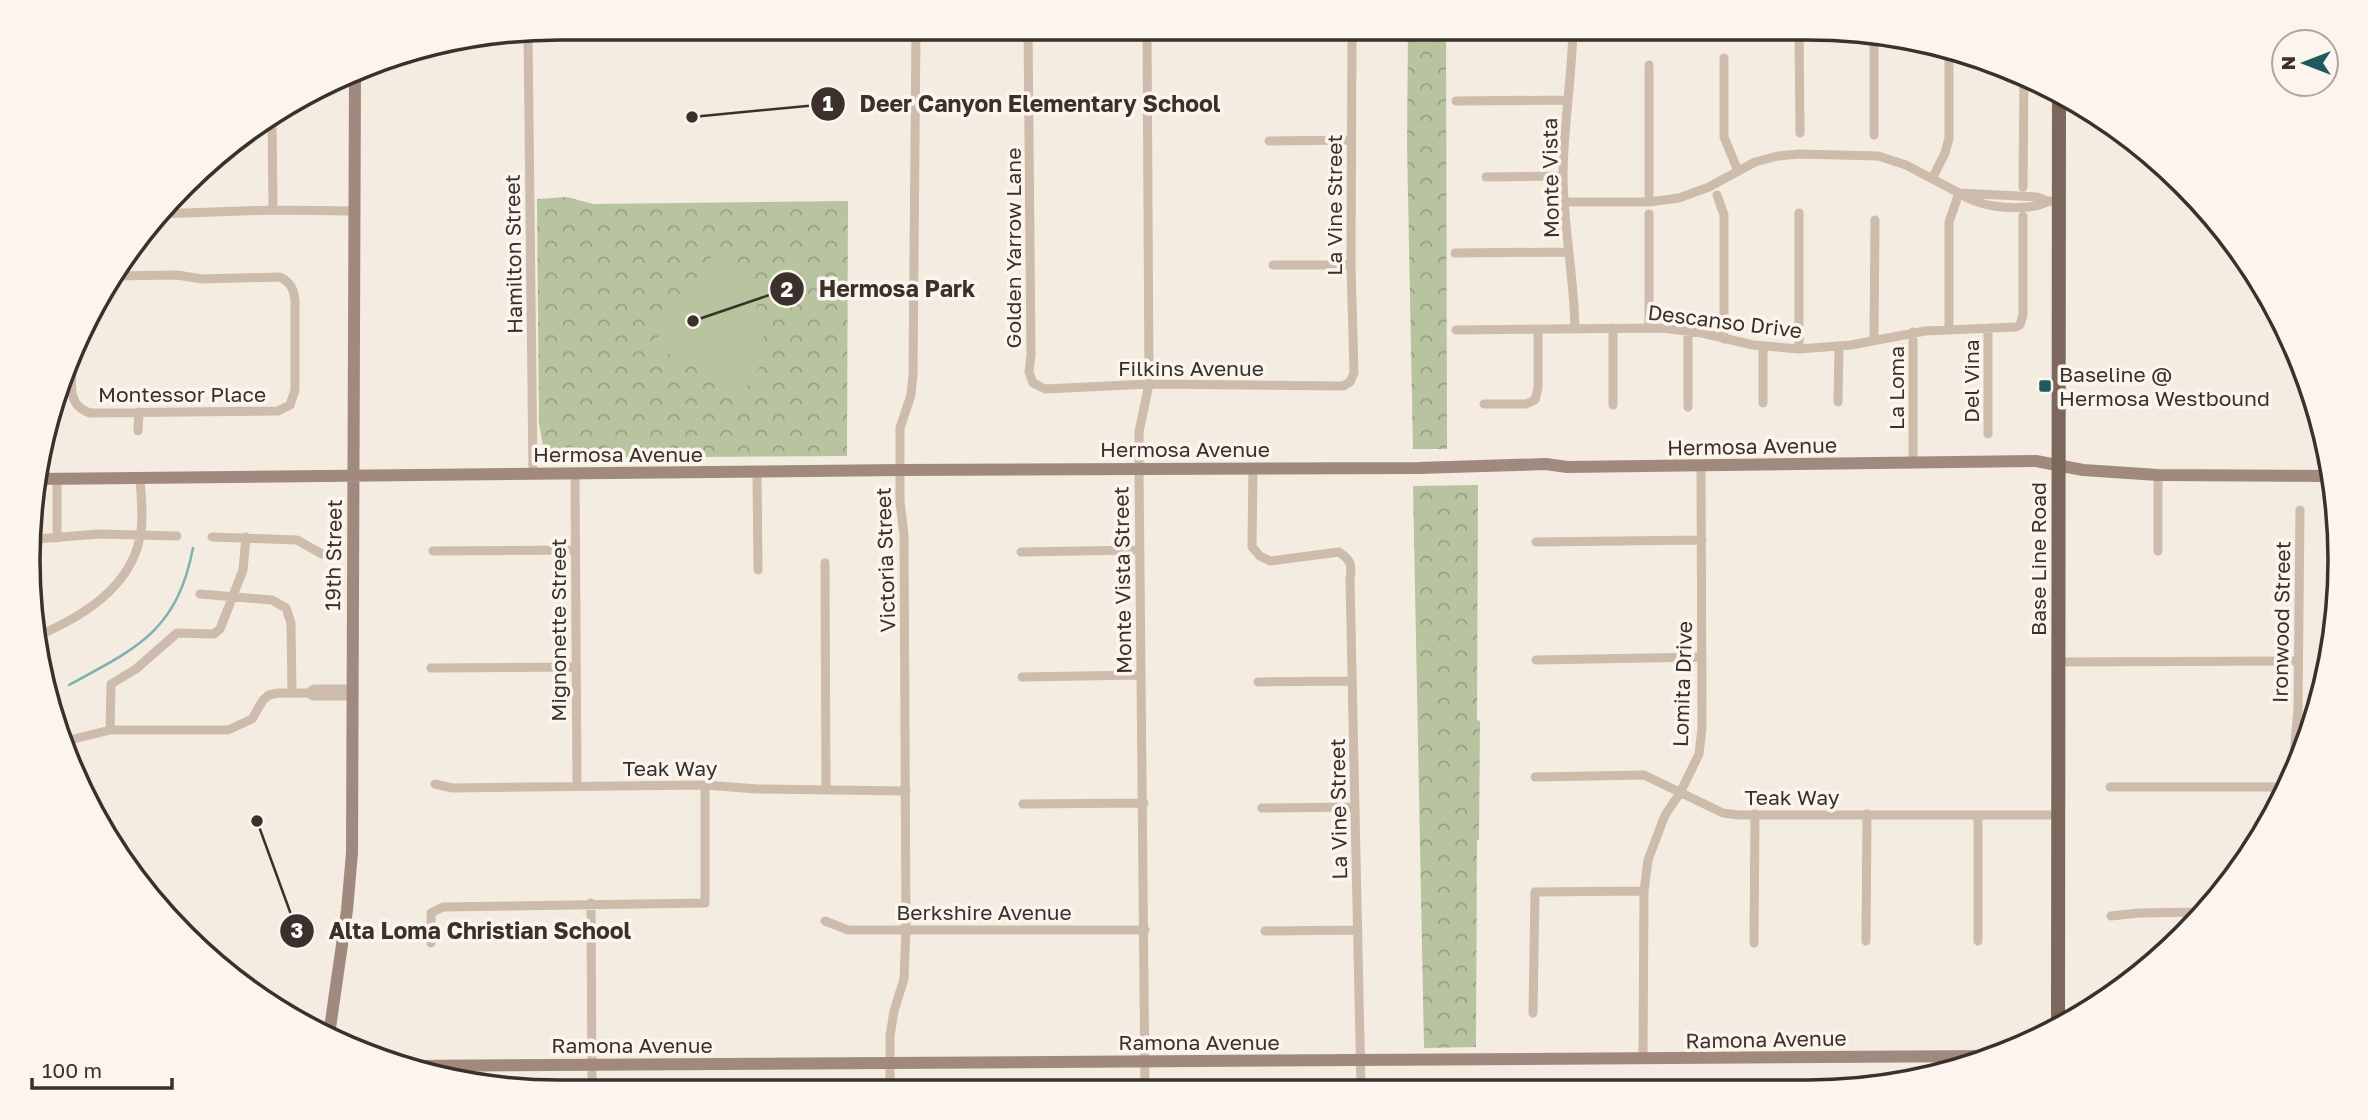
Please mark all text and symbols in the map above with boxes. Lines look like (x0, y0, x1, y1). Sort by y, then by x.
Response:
north arrow (2270, 28, 2340, 98)
text: N (2276, 56, 2299, 70)
callout: Deer Canyon Elementary School (811, 82, 1235, 126)
text: Deer Canyon Elementary School (860, 89, 1221, 117)
text: 1 (823, 90, 834, 116)
street label: Monte Vista (1536, 118, 1564, 238)
street label: La Vine Street (1321, 134, 1347, 276)
street label: Golden Yarrow Lane (1000, 148, 1026, 348)
street label: Hamilton Street (499, 174, 527, 334)
callout: Hermosa Park (770, 267, 990, 311)
text: Hermosa Park (819, 274, 976, 302)
text: 2 (781, 276, 794, 302)
street label: Descanso Drive (1646, 299, 1804, 343)
street label: Del Vina (1958, 339, 1984, 423)
street label: La Loma (1883, 346, 1909, 430)
street label: Filkins Avenue (1118, 355, 1264, 381)
place label: Baseline @ Hermosa Westbound (2059, 361, 2270, 411)
marker: Baseline @ Hermosa Westbound (2037, 378, 2053, 394)
street label: Montessor Place (98, 381, 266, 407)
street label: Hermosa Avenue (1667, 432, 1837, 460)
street label: Hermosa Avenue (1100, 436, 1270, 462)
street label: Hermosa Avenue (533, 441, 703, 467)
street label: Base Line Road (2025, 482, 2051, 636)
street label: Monte Vista Street (1107, 486, 1137, 674)
street label: Victoria Street (869, 487, 901, 633)
street label: 19th Street (319, 499, 347, 611)
street label: Mignonette Street (545, 538, 571, 722)
street label: Ironwood Street (2267, 541, 2295, 703)
street label: Lomita Drive (1667, 621, 1697, 747)
street label: La Vine Street (1324, 738, 1352, 880)
street label: Teak Way (623, 755, 718, 781)
street label: Teak Way (1745, 784, 1840, 810)
street label: Berkshire Avenue (896, 899, 1072, 925)
callout: Alta Loma Christian School (280, 909, 645, 953)
text: Alta Loma Christian School (329, 916, 631, 944)
text: 3 (291, 917, 303, 943)
street label: Ramona Avenue (1685, 1025, 1847, 1053)
street label: Ramona Avenue (1118, 1029, 1280, 1055)
street label: Ramona Avenue (551, 1032, 713, 1058)
scale bar (32, 1046, 172, 1090)
text: 100 m (42, 1057, 102, 1083)

